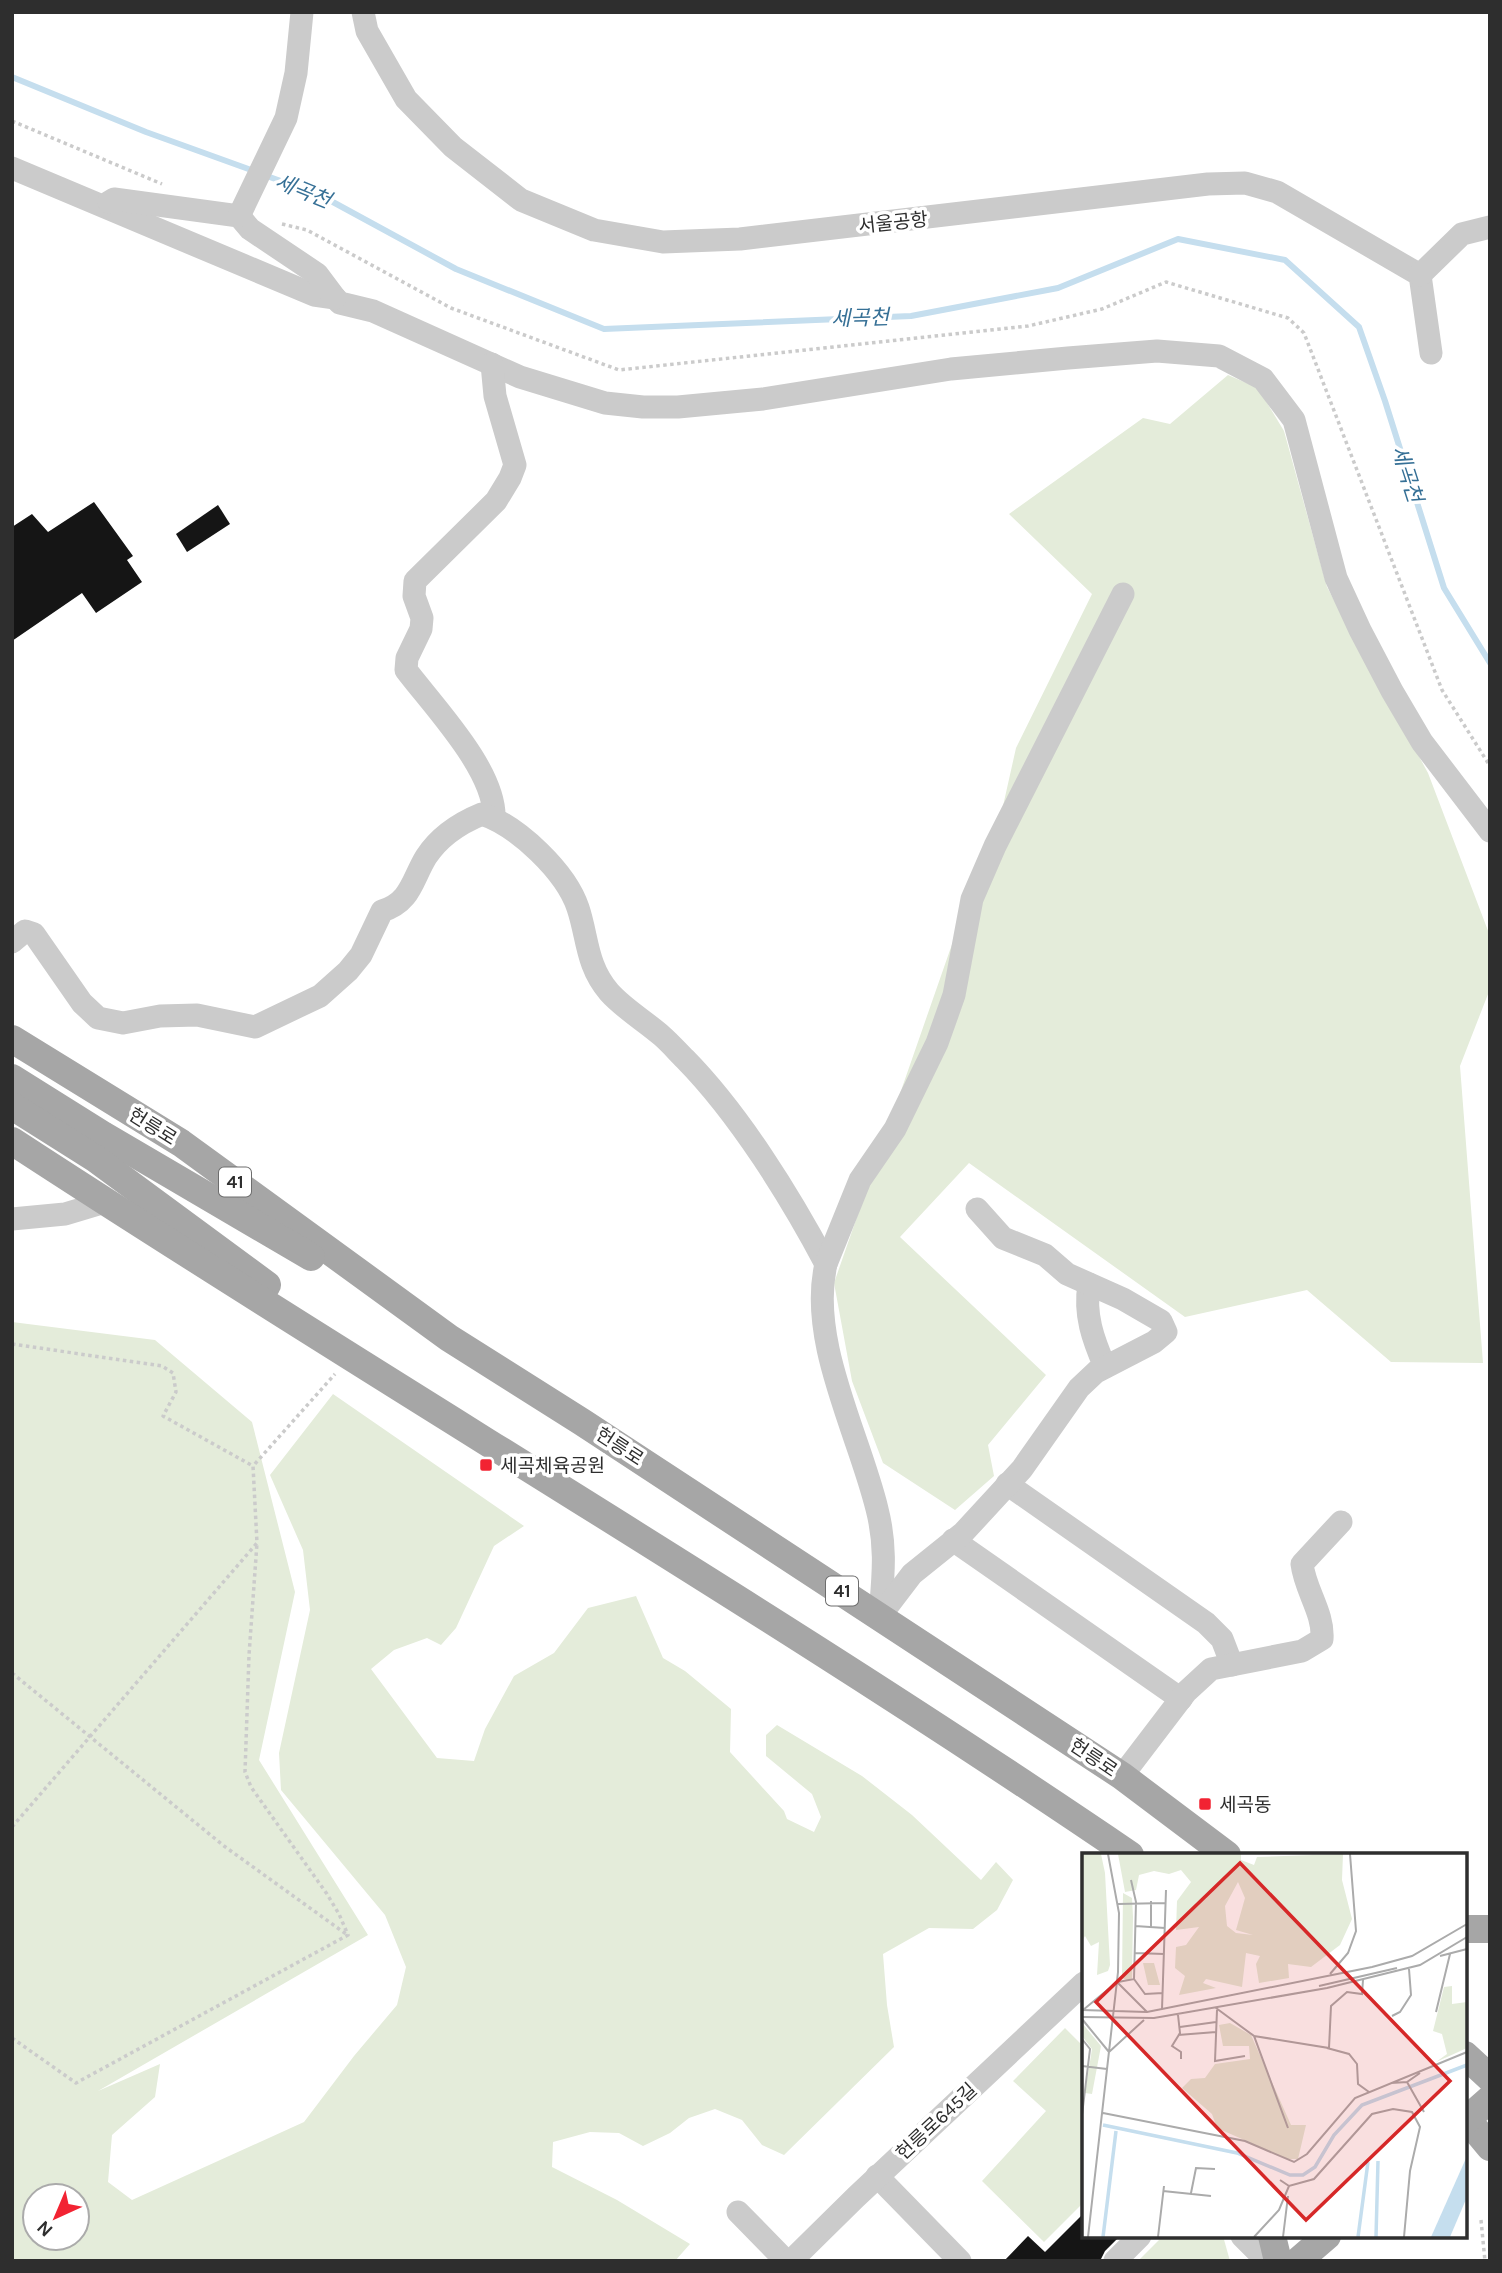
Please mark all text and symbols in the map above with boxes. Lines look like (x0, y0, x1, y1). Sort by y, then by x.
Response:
water label: 세곡천 (272, 169, 337, 214)
street label: 서울공항 (857, 208, 929, 238)
water label: 세곡천 (831, 305, 892, 331)
water label: 세곡천 (1387, 443, 1428, 508)
street label: 헌릉로 (124, 1104, 181, 1150)
road number: 41 (219, 1168, 251, 1196)
street label: 헌릉로 (591, 1423, 647, 1470)
place label: 세곡체육공원 (500, 1455, 605, 1477)
marker: 세곡체육공원 (478, 1457, 494, 1473)
road number: 41 (826, 1576, 858, 1606)
street label: 헌릉로 (1066, 1734, 1121, 1782)
place label: 세곡동 (1219, 1794, 1271, 1816)
marker: 세곡동 (1197, 1796, 1213, 1812)
inset map (1082, 1853, 1467, 2238)
street label: 헌릉로645길 (892, 2079, 982, 2165)
north arrow (21, 2182, 91, 2252)
text: N (32, 2216, 57, 2241)

